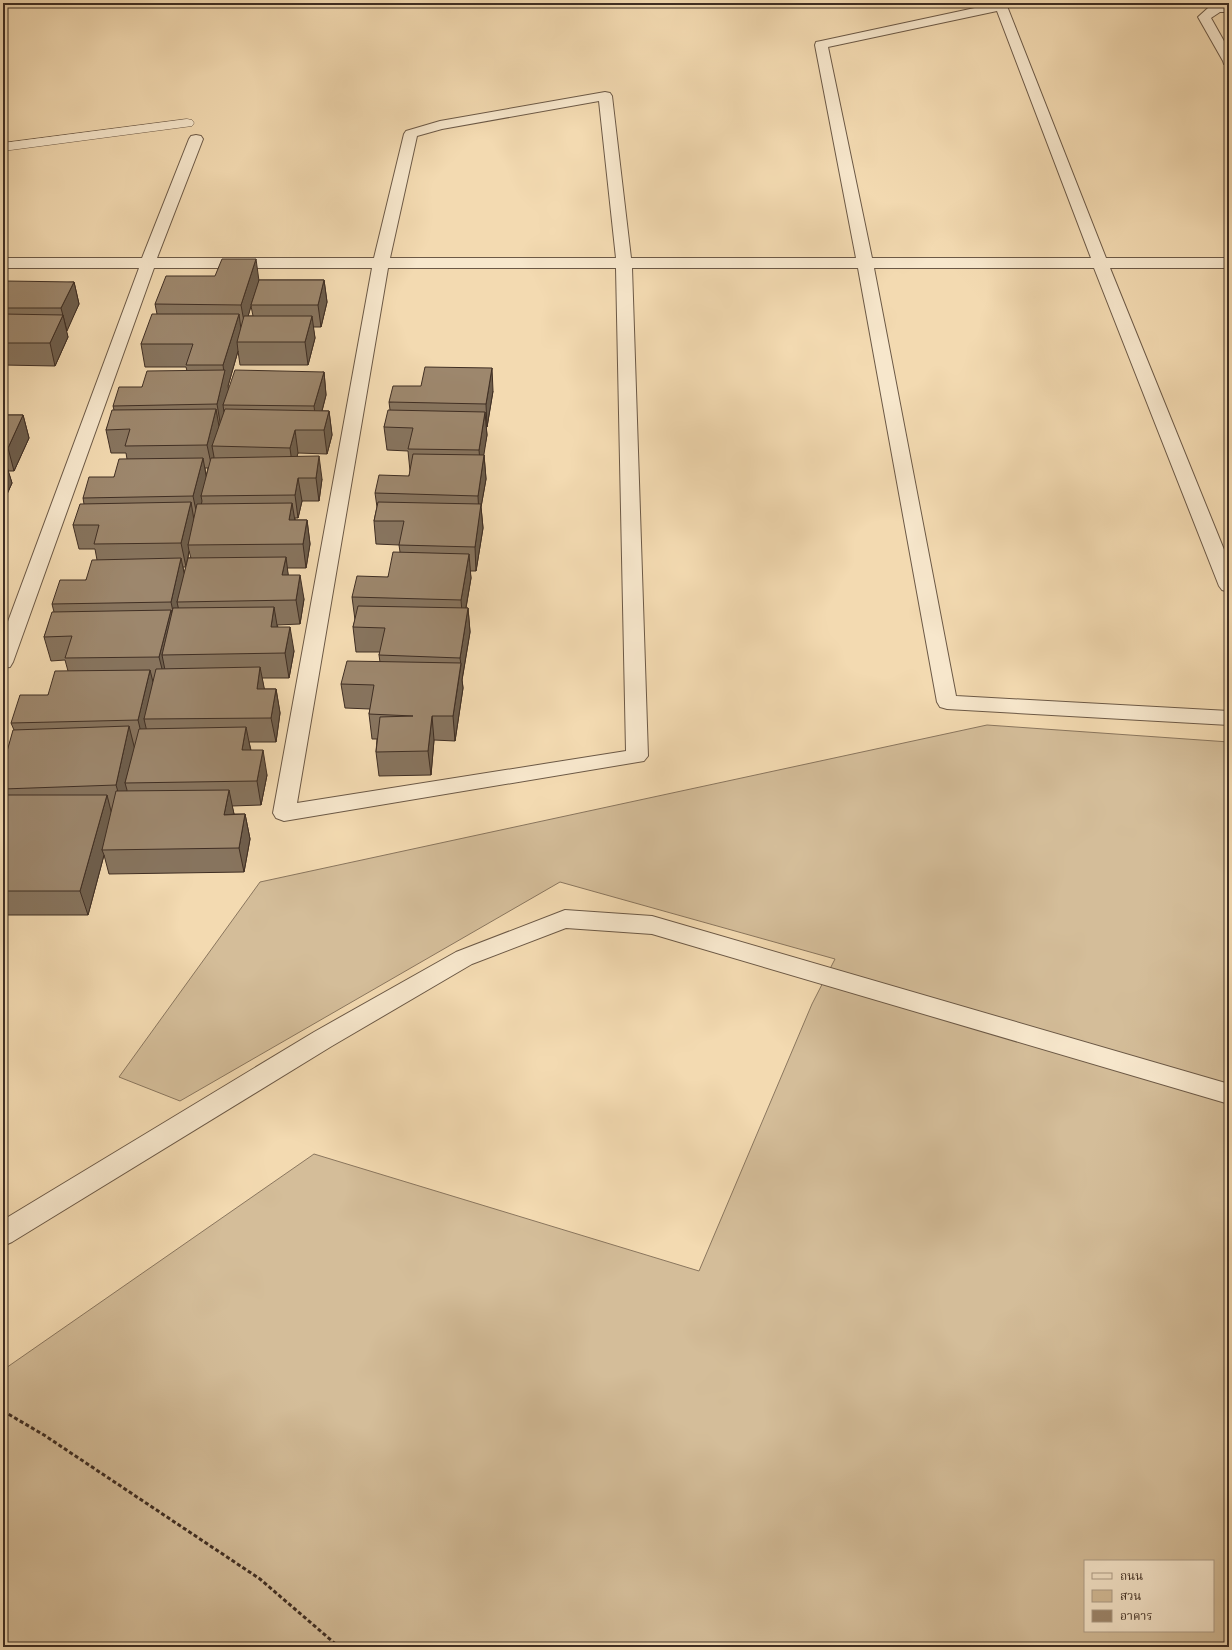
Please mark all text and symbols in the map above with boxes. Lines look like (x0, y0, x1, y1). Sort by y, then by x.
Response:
legend (1084, 1560, 1214, 1632)
text: ถนน (1120, 1569, 1143, 1585)
text: สวน (1120, 1589, 1142, 1605)
text: อาคาร (1120, 1609, 1152, 1625)

